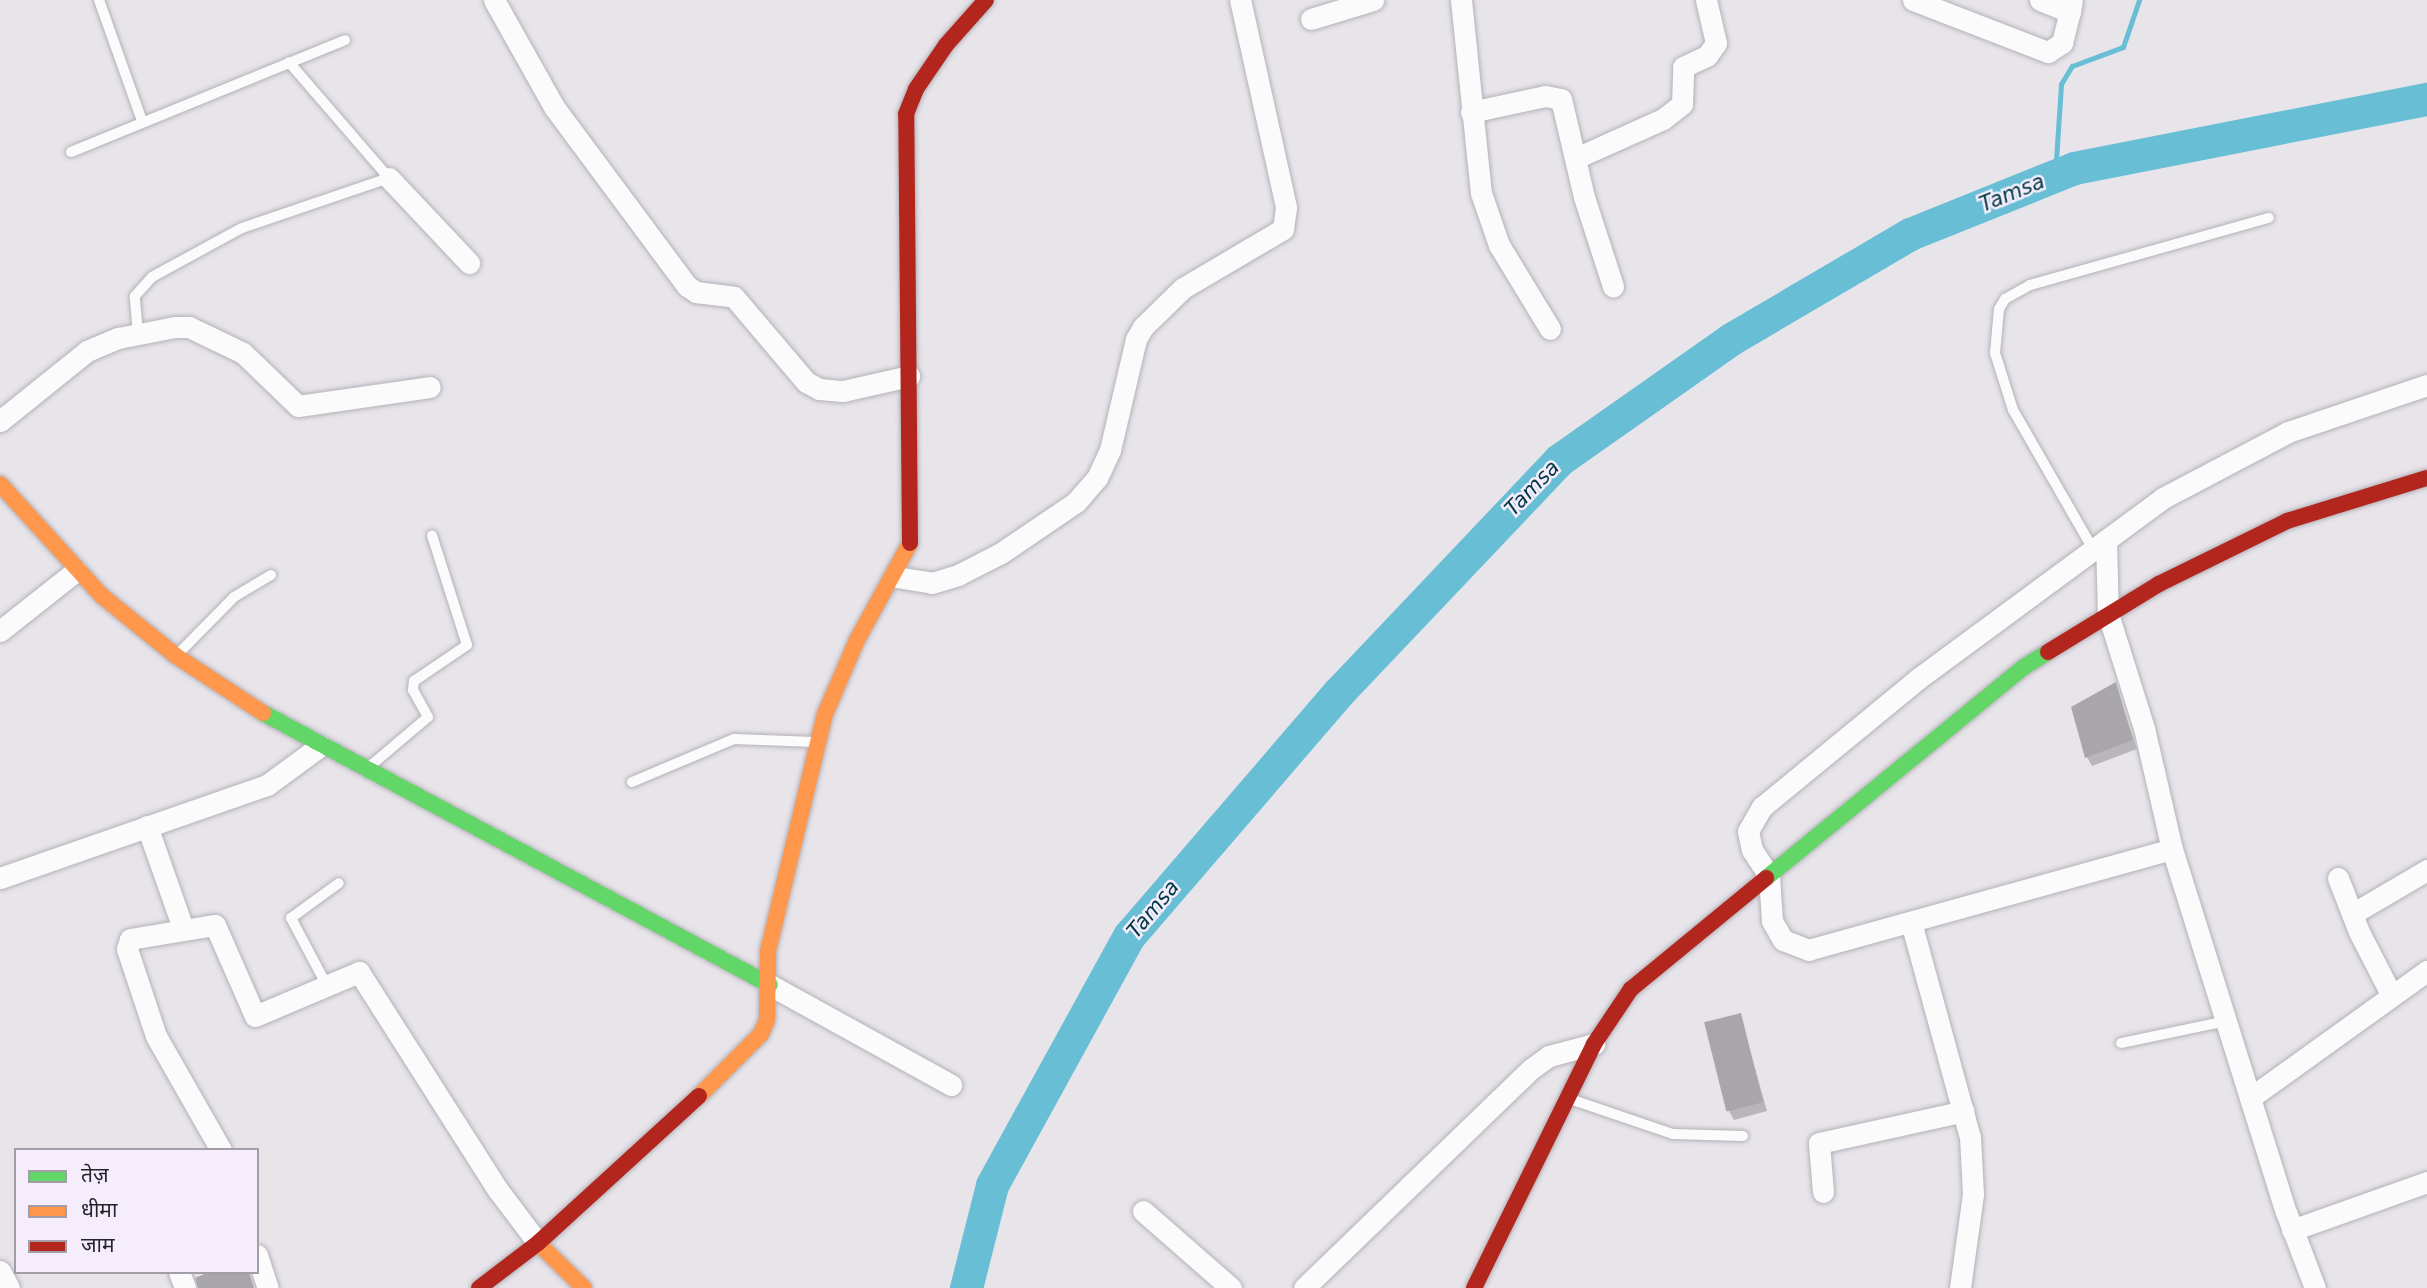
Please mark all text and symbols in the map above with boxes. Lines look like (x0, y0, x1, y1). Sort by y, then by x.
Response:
water label: Tamsa (1976, 169, 2048, 217)
water label: Tamsa (1499, 455, 1565, 521)
water label: Tamsa (1122, 875, 1184, 943)
legend (14, 1148, 259, 1274)
text: तेज़ (81, 1163, 109, 1187)
text: धीमा (81, 1198, 117, 1222)
text: जाम (81, 1233, 115, 1257)

